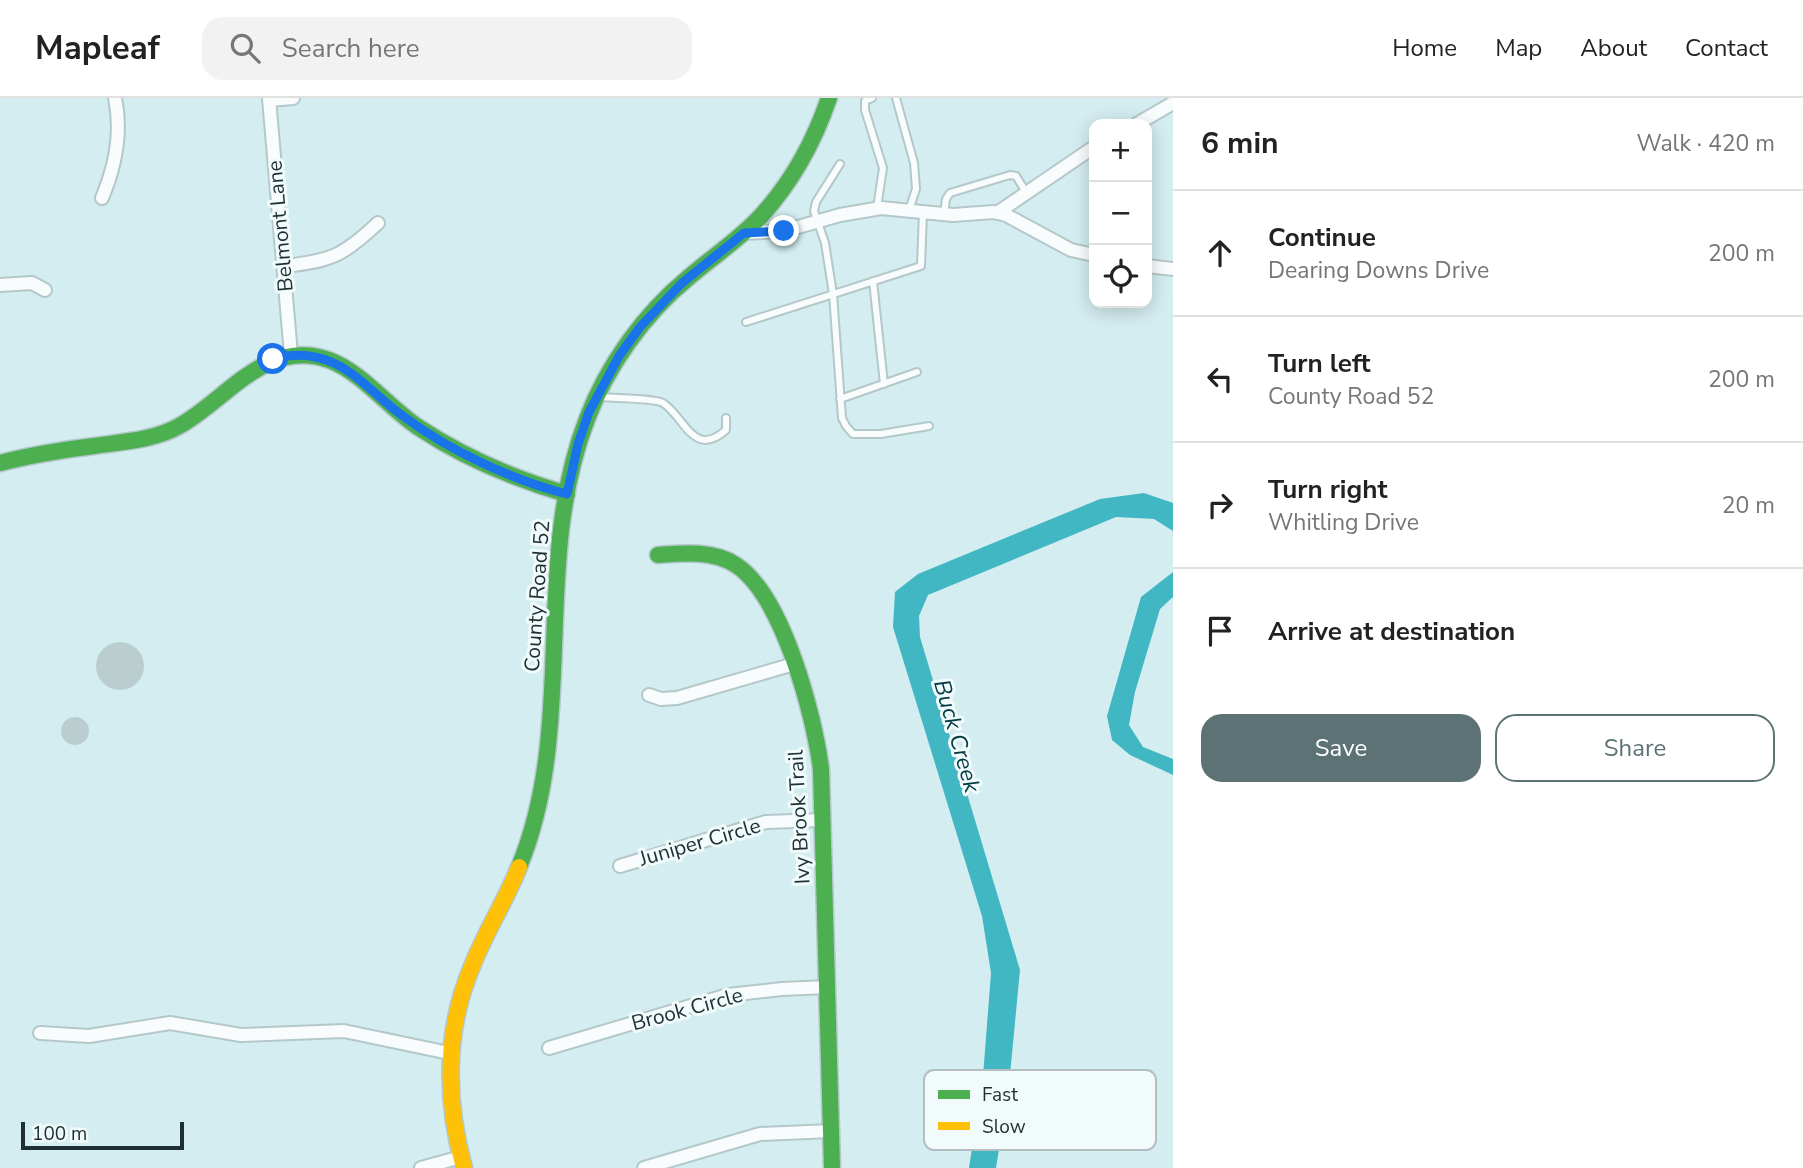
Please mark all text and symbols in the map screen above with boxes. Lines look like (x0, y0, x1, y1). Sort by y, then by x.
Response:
search box (202, 17, 692, 80)
text: Mapleaf (35, 26, 160, 71)
icon: search (226, 29, 264, 67)
text: Search here (282, 31, 420, 66)
text: Home (1392, 32, 1457, 64)
text: Map (1495, 32, 1542, 64)
text: About (1580, 32, 1647, 64)
text: Contact (1685, 32, 1768, 64)
map controls (1089, 119, 1152, 308)
button: + (1089, 119, 1152, 182)
text: 6 min (1201, 123, 1279, 164)
text: Walk · 420 m (1636, 128, 1775, 159)
street label: Belmont Lane (260, 159, 300, 293)
button: − (1089, 182, 1152, 245)
route end (768, 215, 799, 246)
text: Continue (1268, 220, 1376, 255)
icon: ahead (1201, 234, 1239, 272)
text: 200 m (1708, 238, 1775, 269)
button: locate (1089, 245, 1152, 308)
text: Dearing Downs Drive (1268, 255, 1489, 286)
route start (257, 343, 288, 374)
text: Turn left (1268, 346, 1371, 381)
icon: left (1201, 360, 1239, 398)
text: 200 m (1708, 364, 1775, 395)
text: County Road 52 (1268, 381, 1434, 412)
text: Turn right (1268, 472, 1387, 507)
icon: right (1201, 486, 1239, 524)
text: 20 m (1722, 490, 1775, 521)
text: Whitling Drive (1268, 507, 1419, 538)
street label: County Road 52 (518, 519, 556, 673)
icon: arrive (1201, 612, 1239, 650)
text: Arrive at destination (1268, 614, 1515, 649)
water label: Buck Creek (926, 676, 988, 797)
button: Save (1201, 714, 1481, 782)
button: Share (1495, 714, 1775, 782)
street label: Ivy Brook Trail (781, 748, 816, 885)
street label: Juniper Circle (635, 811, 764, 873)
street label: Brook Circle (628, 981, 746, 1037)
legend (924, 1070, 1156, 1150)
text: Fast (982, 1082, 1018, 1108)
text: Slow (982, 1114, 1026, 1140)
scale bar (21, 1119, 184, 1151)
text: 100 m (32, 1121, 87, 1147)

